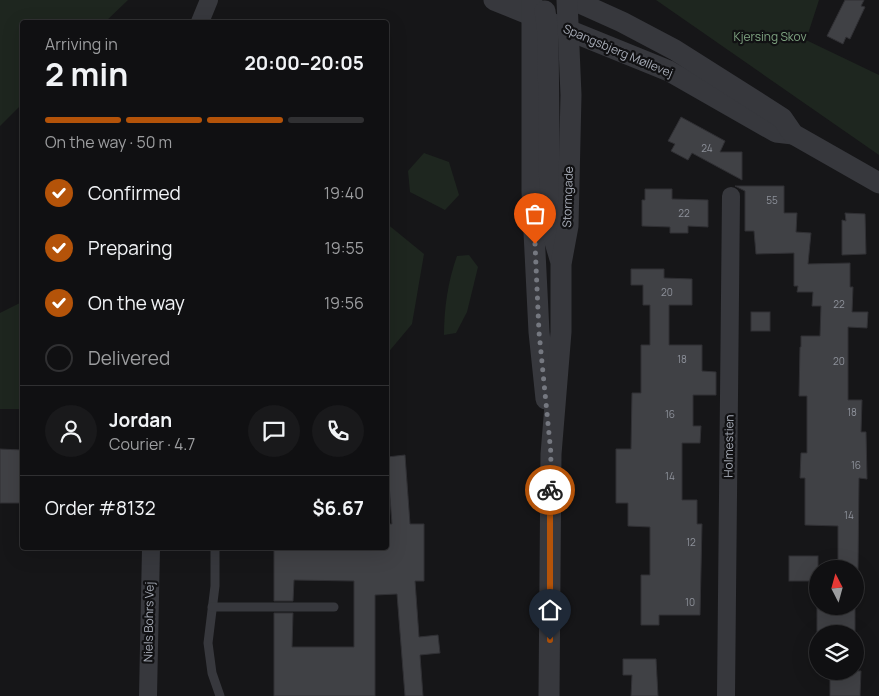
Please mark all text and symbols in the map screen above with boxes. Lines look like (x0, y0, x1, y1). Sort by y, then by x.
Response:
street label: Spangsbjerg Møllevej (561, 20, 676, 81)
park label: Kjersing Skov (733, 28, 807, 45)
text: Arriving in (45, 33, 118, 55)
text: 20:00–20:05 (244, 50, 364, 76)
text: 2 min (45, 52, 128, 96)
text: On the way · 50 m (45, 131, 172, 153)
house number: 24 (701, 141, 713, 155)
street label: Stormgade (558, 166, 577, 228)
icon: check (45, 179, 73, 207)
text: Confirmed (88, 180, 181, 206)
text: 19:40 (324, 182, 364, 204)
pin (514, 193, 556, 244)
house number: 55 (766, 193, 778, 207)
icon: bag (521, 200, 549, 228)
house number: 22 (678, 206, 690, 220)
icon: check (45, 234, 73, 262)
text: Preparing (88, 235, 173, 261)
text: 19:55 (325, 237, 364, 259)
house number: 20 (661, 285, 673, 299)
icon: check (45, 289, 73, 317)
text: On the way (88, 290, 185, 316)
text: 19:56 (324, 292, 364, 314)
house number: 22 (833, 297, 845, 311)
text: Delivered (88, 345, 170, 371)
house number: 18 (677, 352, 687, 366)
house number: 20 (833, 354, 845, 368)
button: person (45, 405, 97, 457)
button: chat (248, 405, 300, 457)
button: phone (312, 405, 364, 457)
house number: 18 (847, 405, 857, 419)
text: Jordan (109, 407, 172, 433)
house number: 16 (665, 407, 675, 421)
street label: Holmestien (719, 414, 738, 478)
text: Courier · 4.7 (109, 433, 195, 455)
house number: 16 (851, 458, 861, 472)
courier (525, 465, 575, 515)
house number: 14 (665, 469, 675, 483)
icon: bike (536, 476, 564, 504)
text: Order #8132 (45, 495, 156, 521)
text: $6.67 (313, 495, 364, 521)
house number: 14 (844, 508, 854, 522)
house number: 12 (686, 535, 696, 549)
north arrow (809, 560, 864, 615)
map controls (809, 560, 864, 680)
street label: Niels Bohrs Vej (139, 582, 158, 662)
pin (529, 589, 571, 640)
house number: 10 (685, 595, 695, 609)
icon: home (536, 596, 564, 624)
button: layers (809, 625, 864, 680)

